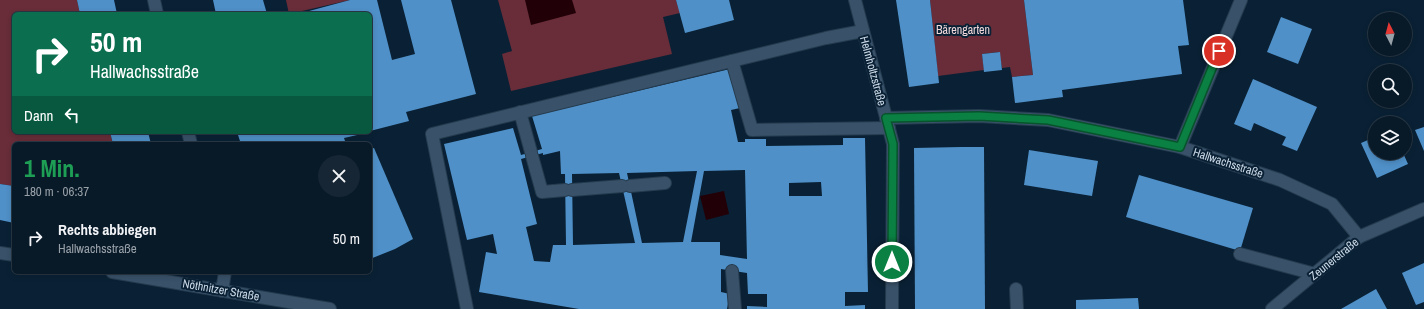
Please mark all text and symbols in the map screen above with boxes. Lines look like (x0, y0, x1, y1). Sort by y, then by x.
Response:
north arrow (1368, 12, 1412, 56)
map controls (1368, 12, 1412, 160)
park label: Bärengarten (936, 22, 990, 38)
text: 50 m (90, 23, 142, 61)
icon: right (24, 28, 76, 80)
street label: Helmholtzstraße (856, 34, 890, 108)
pin (1202, 34, 1236, 68)
icon: arrive (1208, 40, 1230, 62)
text: Hallwachsstraße (90, 59, 199, 84)
button: search (1368, 64, 1412, 108)
icon: left (61, 104, 83, 126)
text: Dann (24, 105, 53, 126)
button: layers (1368, 116, 1412, 160)
street label: Hallwachsstraße (1191, 144, 1265, 182)
text: 1 Min. (24, 152, 80, 184)
button: close (318, 155, 360, 197)
text: 180 m · 06:37 (24, 183, 89, 200)
text: Rechts abbiegen (58, 219, 156, 240)
icon: right (24, 227, 46, 249)
text: 50 m (333, 228, 360, 249)
street label: Zeunerstraße (1306, 234, 1362, 284)
text: Hallwachsstraße (58, 240, 137, 257)
position arrow (871, 241, 913, 283)
street label: Nöthnitzer Straße (181, 275, 261, 305)

